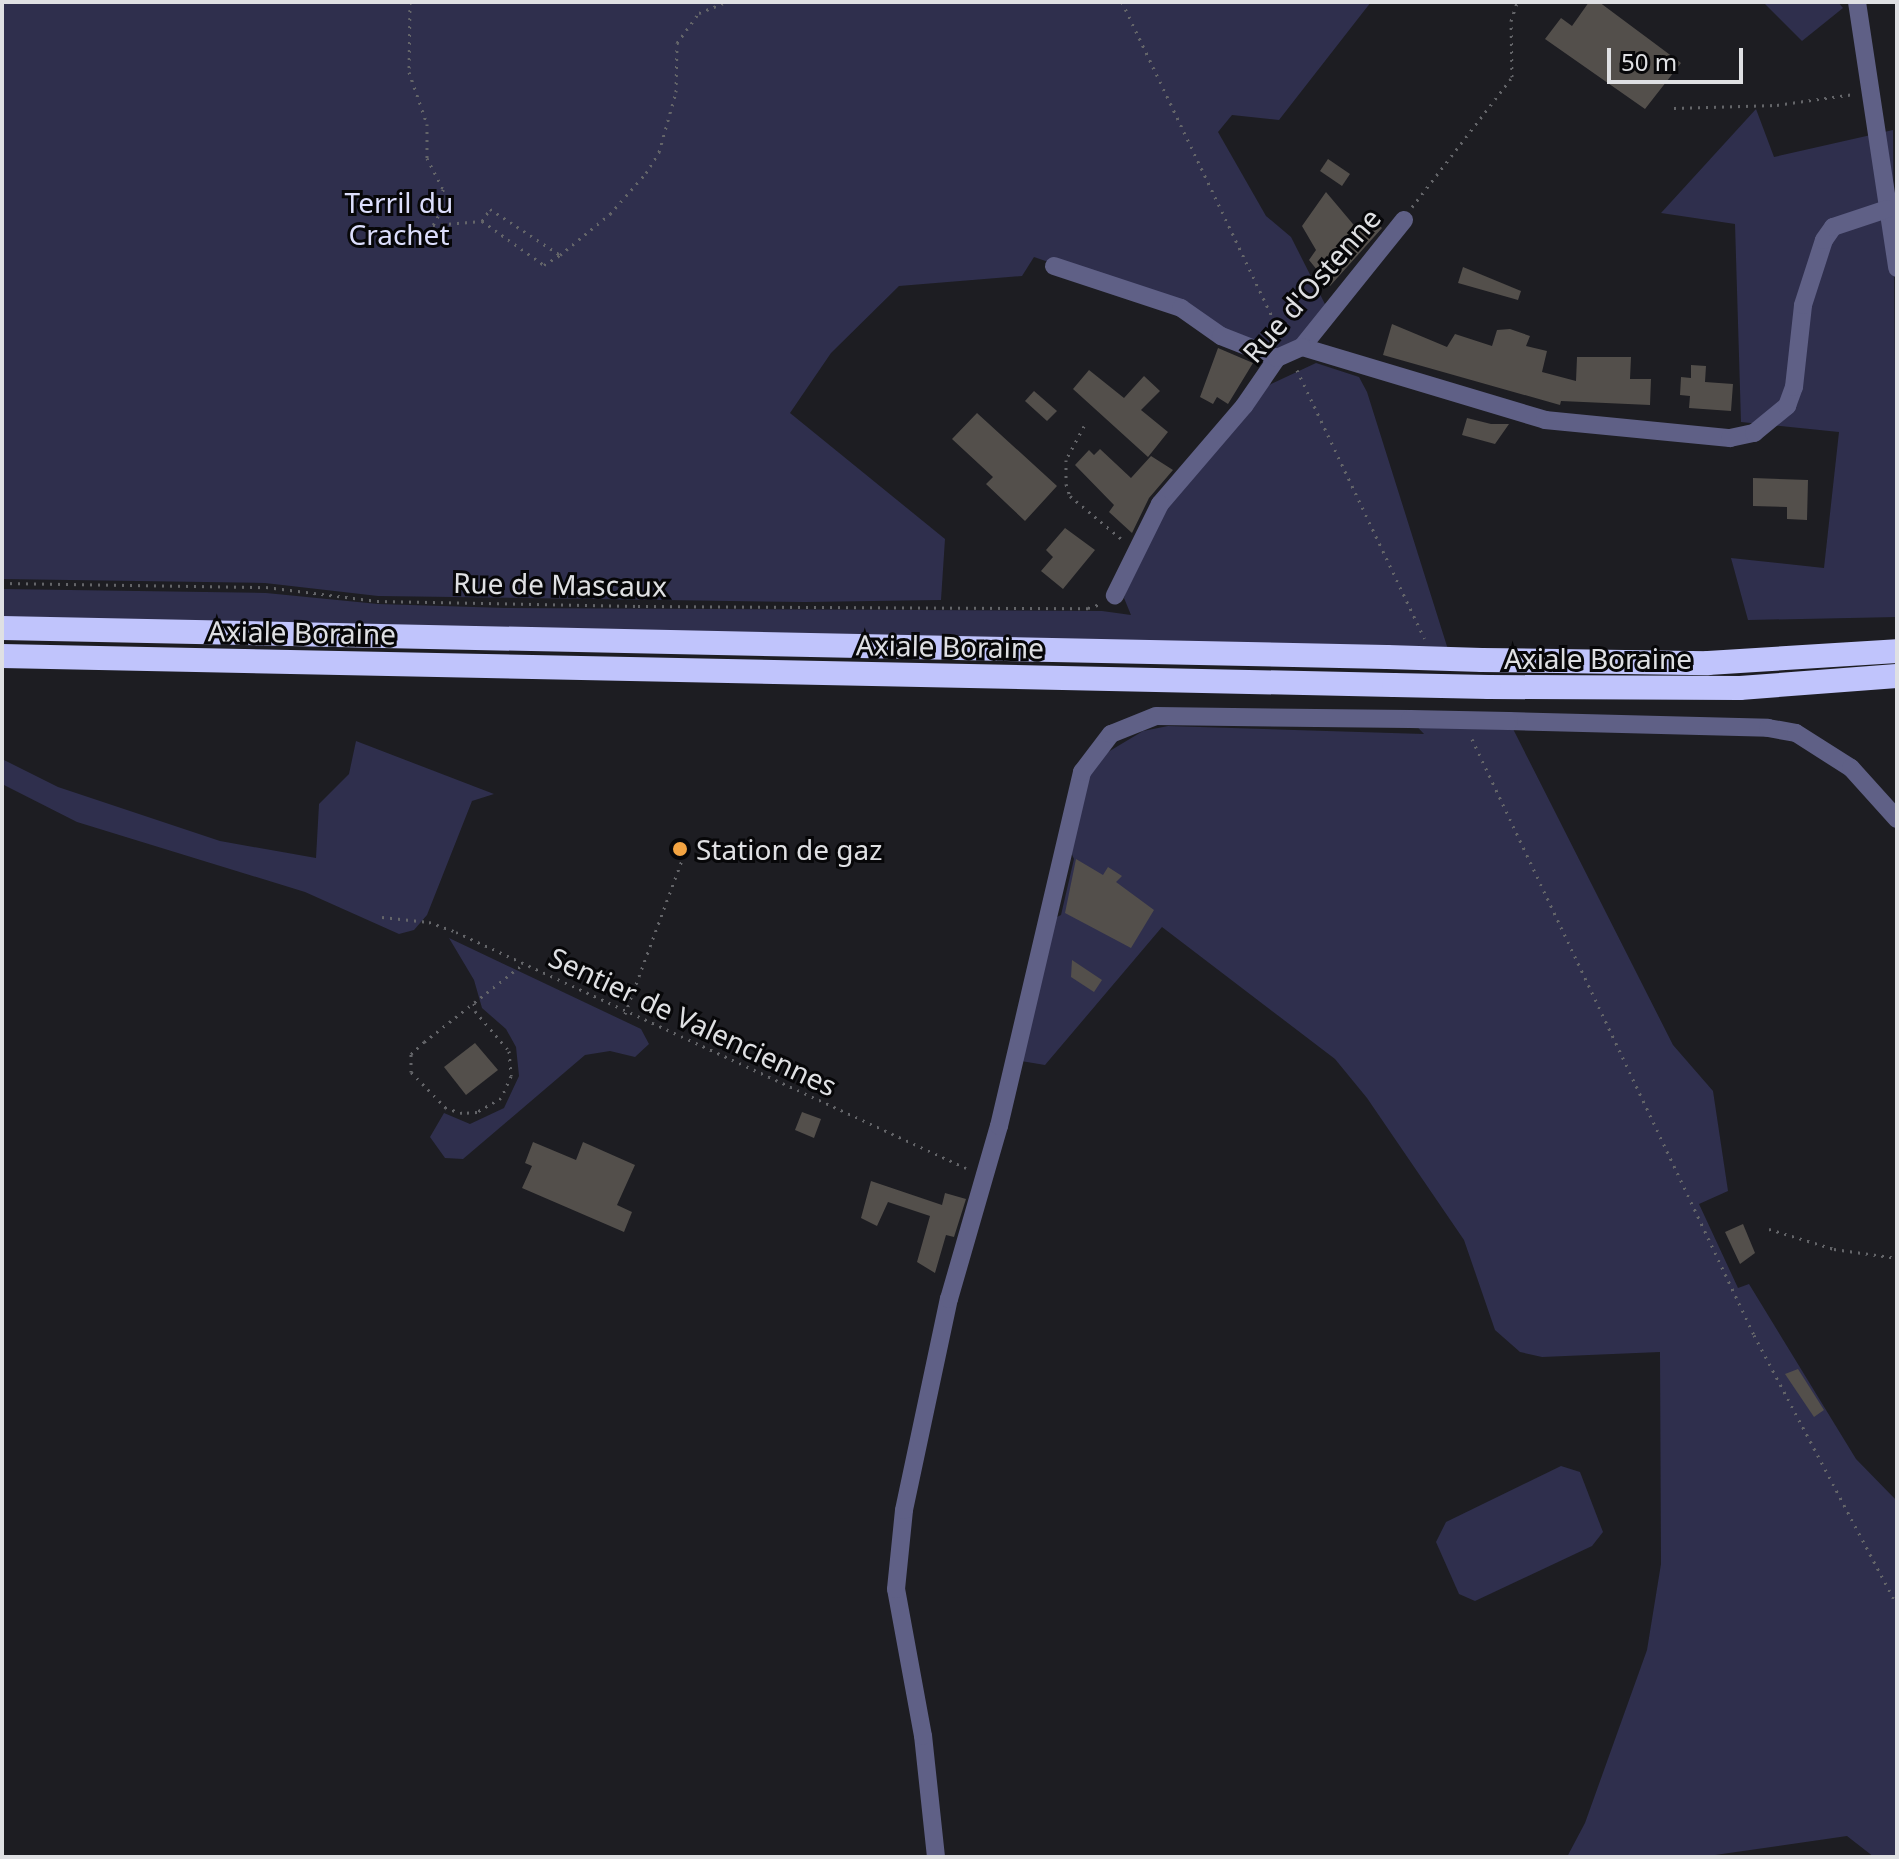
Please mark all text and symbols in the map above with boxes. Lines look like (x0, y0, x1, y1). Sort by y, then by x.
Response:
scale bar (1611, 32, 1747, 82)
text: 50 m (1621, 45, 1677, 78)
park label: Terril du Crachet (345, 185, 453, 251)
street label: Rue d'Ostenne (1235, 201, 1387, 369)
street label: Rue de Mascaux (453, 565, 667, 603)
street label: Axiale Boraine (208, 614, 396, 650)
street label: Axiale Boraine (856, 628, 1044, 664)
street label: Axiale Boraine (1504, 641, 1692, 675)
place label: Station de gaz (696, 832, 882, 866)
marker: Station de gaz (671, 840, 689, 858)
street label: Sentier de Valenciennes (544, 940, 842, 1102)

